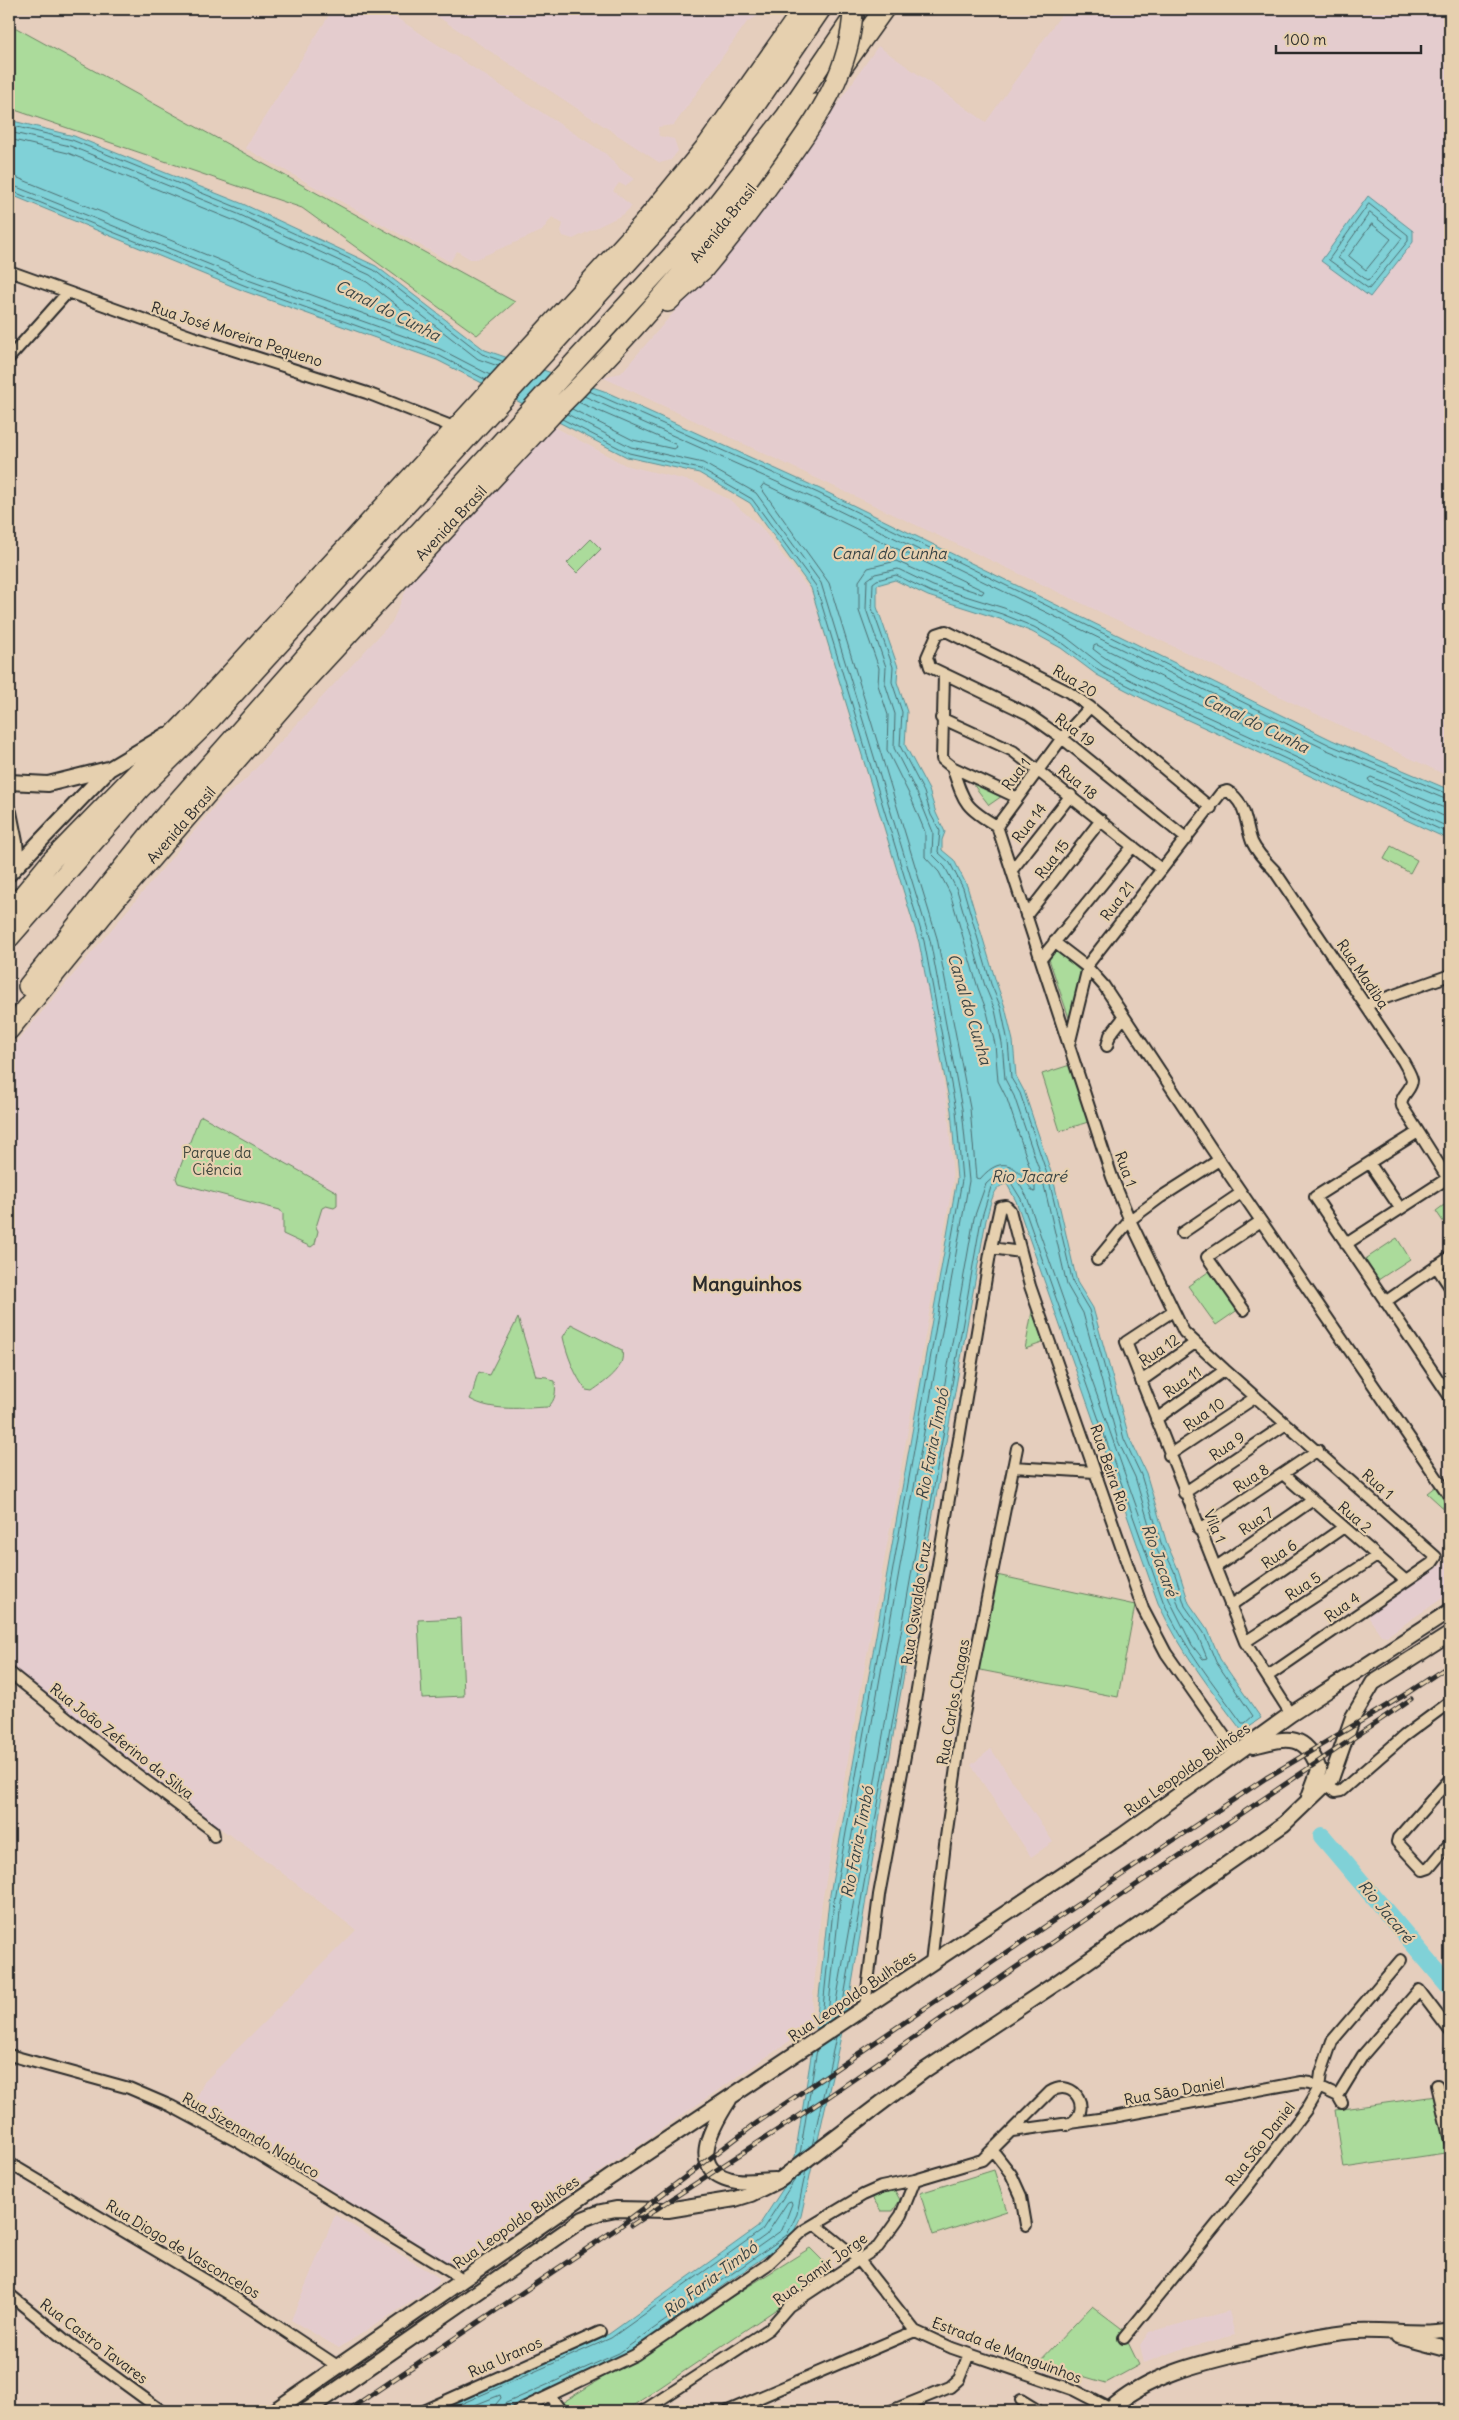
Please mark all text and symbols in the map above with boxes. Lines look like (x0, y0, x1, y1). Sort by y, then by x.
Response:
scale bar (1276, 22, 1422, 54)
text: 100 m (1284, 30, 1326, 49)
street label: Avenida Brasil (685, 180, 761, 266)
water label: Canal do Cunha (332, 275, 444, 345)
street label: Rua José Moreira Pequeno (149, 297, 325, 371)
street label: Avenida Brasil (411, 481, 491, 565)
water label: Canal do Cunha (832, 543, 947, 563)
street label: Rua 20 (1049, 660, 1101, 702)
water label: Canal do Cunha (1200, 689, 1313, 758)
street label: Rua 19 (1051, 709, 1099, 751)
street label: Rua 1 (997, 754, 1035, 794)
street label: Rua 18 (1055, 760, 1101, 804)
street label: Avenida Brasil (142, 783, 220, 867)
street label: Rua 14 (1008, 799, 1051, 847)
street label: Rua 15 (1031, 835, 1073, 883)
street label: Rua 21 (1096, 878, 1138, 924)
street label: Rua Madiba (1333, 936, 1393, 1013)
water label: Canal do Cunha (944, 951, 997, 1068)
park label: Parque da Ciência (182, 1143, 252, 1179)
street label: Rua 1 (1111, 1149, 1141, 1189)
water label: Rio Jacaré (991, 1166, 1068, 1186)
district label: Manguinhos (692, 1271, 802, 1296)
street label: Rua 12 (1135, 1330, 1183, 1370)
street label: Rua 11 (1159, 1362, 1205, 1402)
water label: Rio Faria-Timbó (911, 1386, 953, 1501)
street label: Rua 10 (1180, 1393, 1228, 1435)
street label: Rua Beira Rio (1086, 1422, 1134, 1514)
street label: Rua 9 (1206, 1427, 1248, 1465)
street label: Rua 8 (1229, 1459, 1273, 1497)
street label: Rua 1 (1358, 1465, 1398, 1503)
street label: Rua 2 (1334, 1497, 1376, 1537)
street label: Rua 7 (1235, 1503, 1277, 1539)
street label: Vila 1 (1200, 1507, 1230, 1545)
water label: Rio Jacaré (1138, 1521, 1183, 1600)
street label: Rua 6 (1258, 1535, 1300, 1573)
street label: Rua Oswaldo Cruz (897, 1540, 935, 1666)
street label: Rua 5 (1282, 1567, 1324, 1605)
street label: Rua 4 (1321, 1588, 1364, 1626)
street label: Rua Carlos Chagas (933, 1637, 973, 1767)
street label: Rua João Zeferino da Silva (46, 1679, 198, 1803)
street label: Rua Leopoldo Bulhões (1120, 1718, 1254, 1820)
water label: Rio Faria-Timbó (836, 1784, 878, 1899)
water label: Rio Jacaré (1354, 1876, 1419, 1947)
street label: Rua Leopoldo Bulhões (785, 1946, 919, 2046)
street label: Rua Sāo Daniel (1122, 2073, 1226, 2109)
street label: Rua Sizenando Nabuco (179, 2088, 323, 2182)
street label: Rua São Daniel (1221, 2098, 1299, 2190)
street label: Rua Leopoldo Bulhões (449, 2171, 583, 2273)
street label: Rua Diogo de Vasconcelos (103, 2195, 264, 2303)
street label: Rua Samir Jorge (769, 2228, 871, 2310)
water label: Rio Faria-Timbó (659, 2236, 762, 2321)
street label: Rua Castro Tavares (36, 2294, 152, 2388)
street label: Estrada de Manguinhos (929, 2313, 1085, 2387)
street label: Rua Uranos (465, 2332, 545, 2382)

